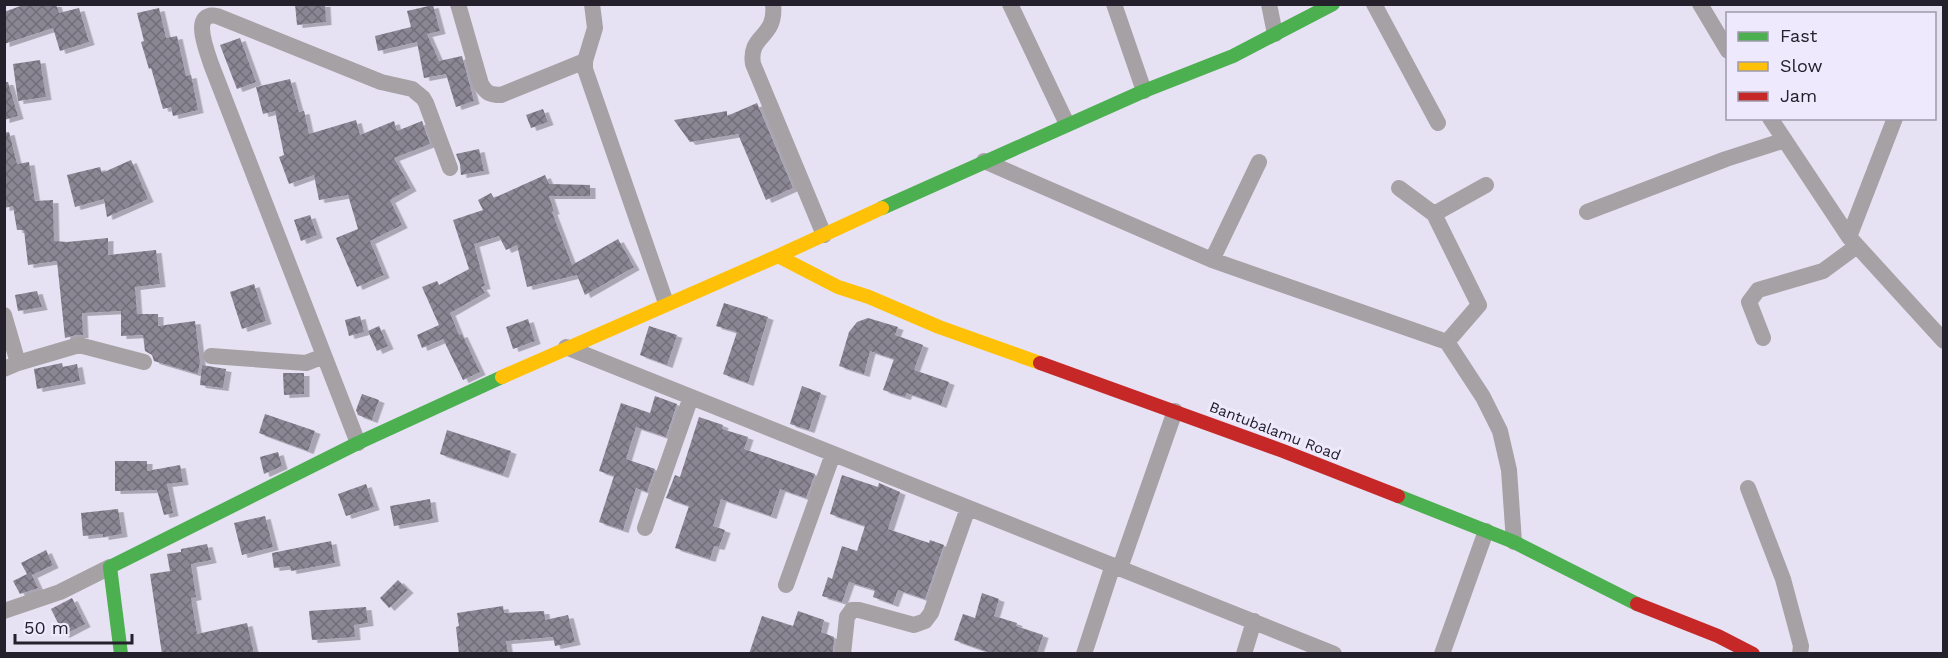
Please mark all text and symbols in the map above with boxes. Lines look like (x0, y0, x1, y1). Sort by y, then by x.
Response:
legend (1726, 12, 1936, 120)
text: Fast (1780, 25, 1818, 46)
text: Slow (1780, 55, 1823, 76)
text: Jam (1780, 85, 1817, 106)
street label: Bantubalamu Road (1207, 398, 1343, 464)
scale bar (15, 607, 132, 645)
text: 50 m (24, 617, 69, 638)

